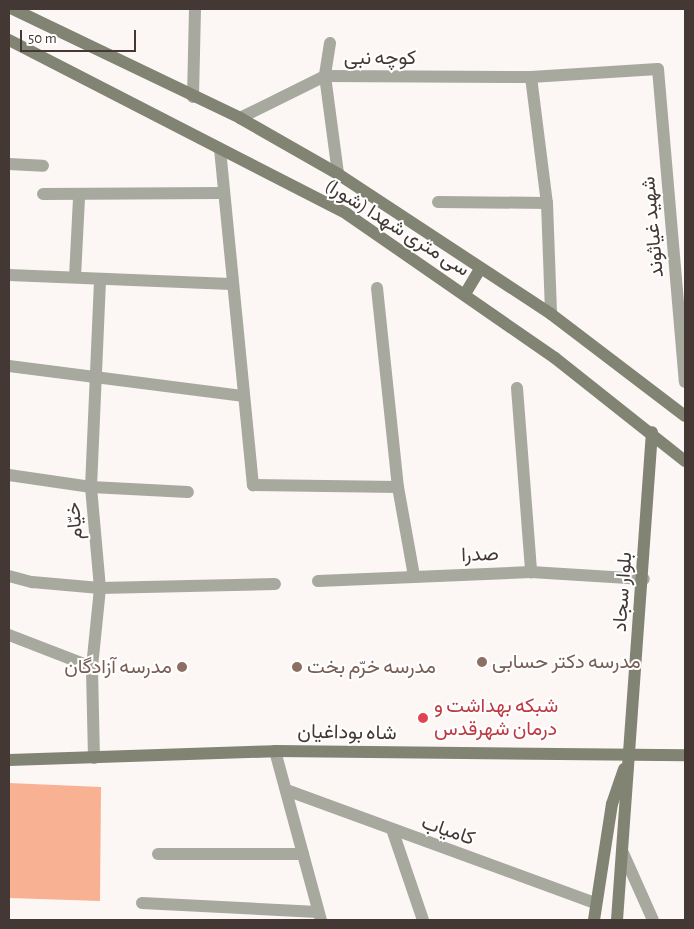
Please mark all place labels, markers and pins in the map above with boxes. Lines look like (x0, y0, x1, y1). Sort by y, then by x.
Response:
place label: مدرسه دکتر حسابی (492, 650, 641, 674)
place label: مدرسه آزادگان (64, 655, 172, 679)
place label: مدرسه خرّم بخت (307, 655, 436, 679)
marker: مدرسه دکتر حسابی (476, 656, 488, 668)
marker: مدرسه آزادگان (176, 661, 188, 673)
marker: مدرسه خرّم بخت (291, 661, 303, 673)
place label: شبکه بهداشت و درمان شهرقدس (434, 694, 558, 741)
marker: شبکه بهداشت و درمان شهرقدس (416, 711, 430, 725)

